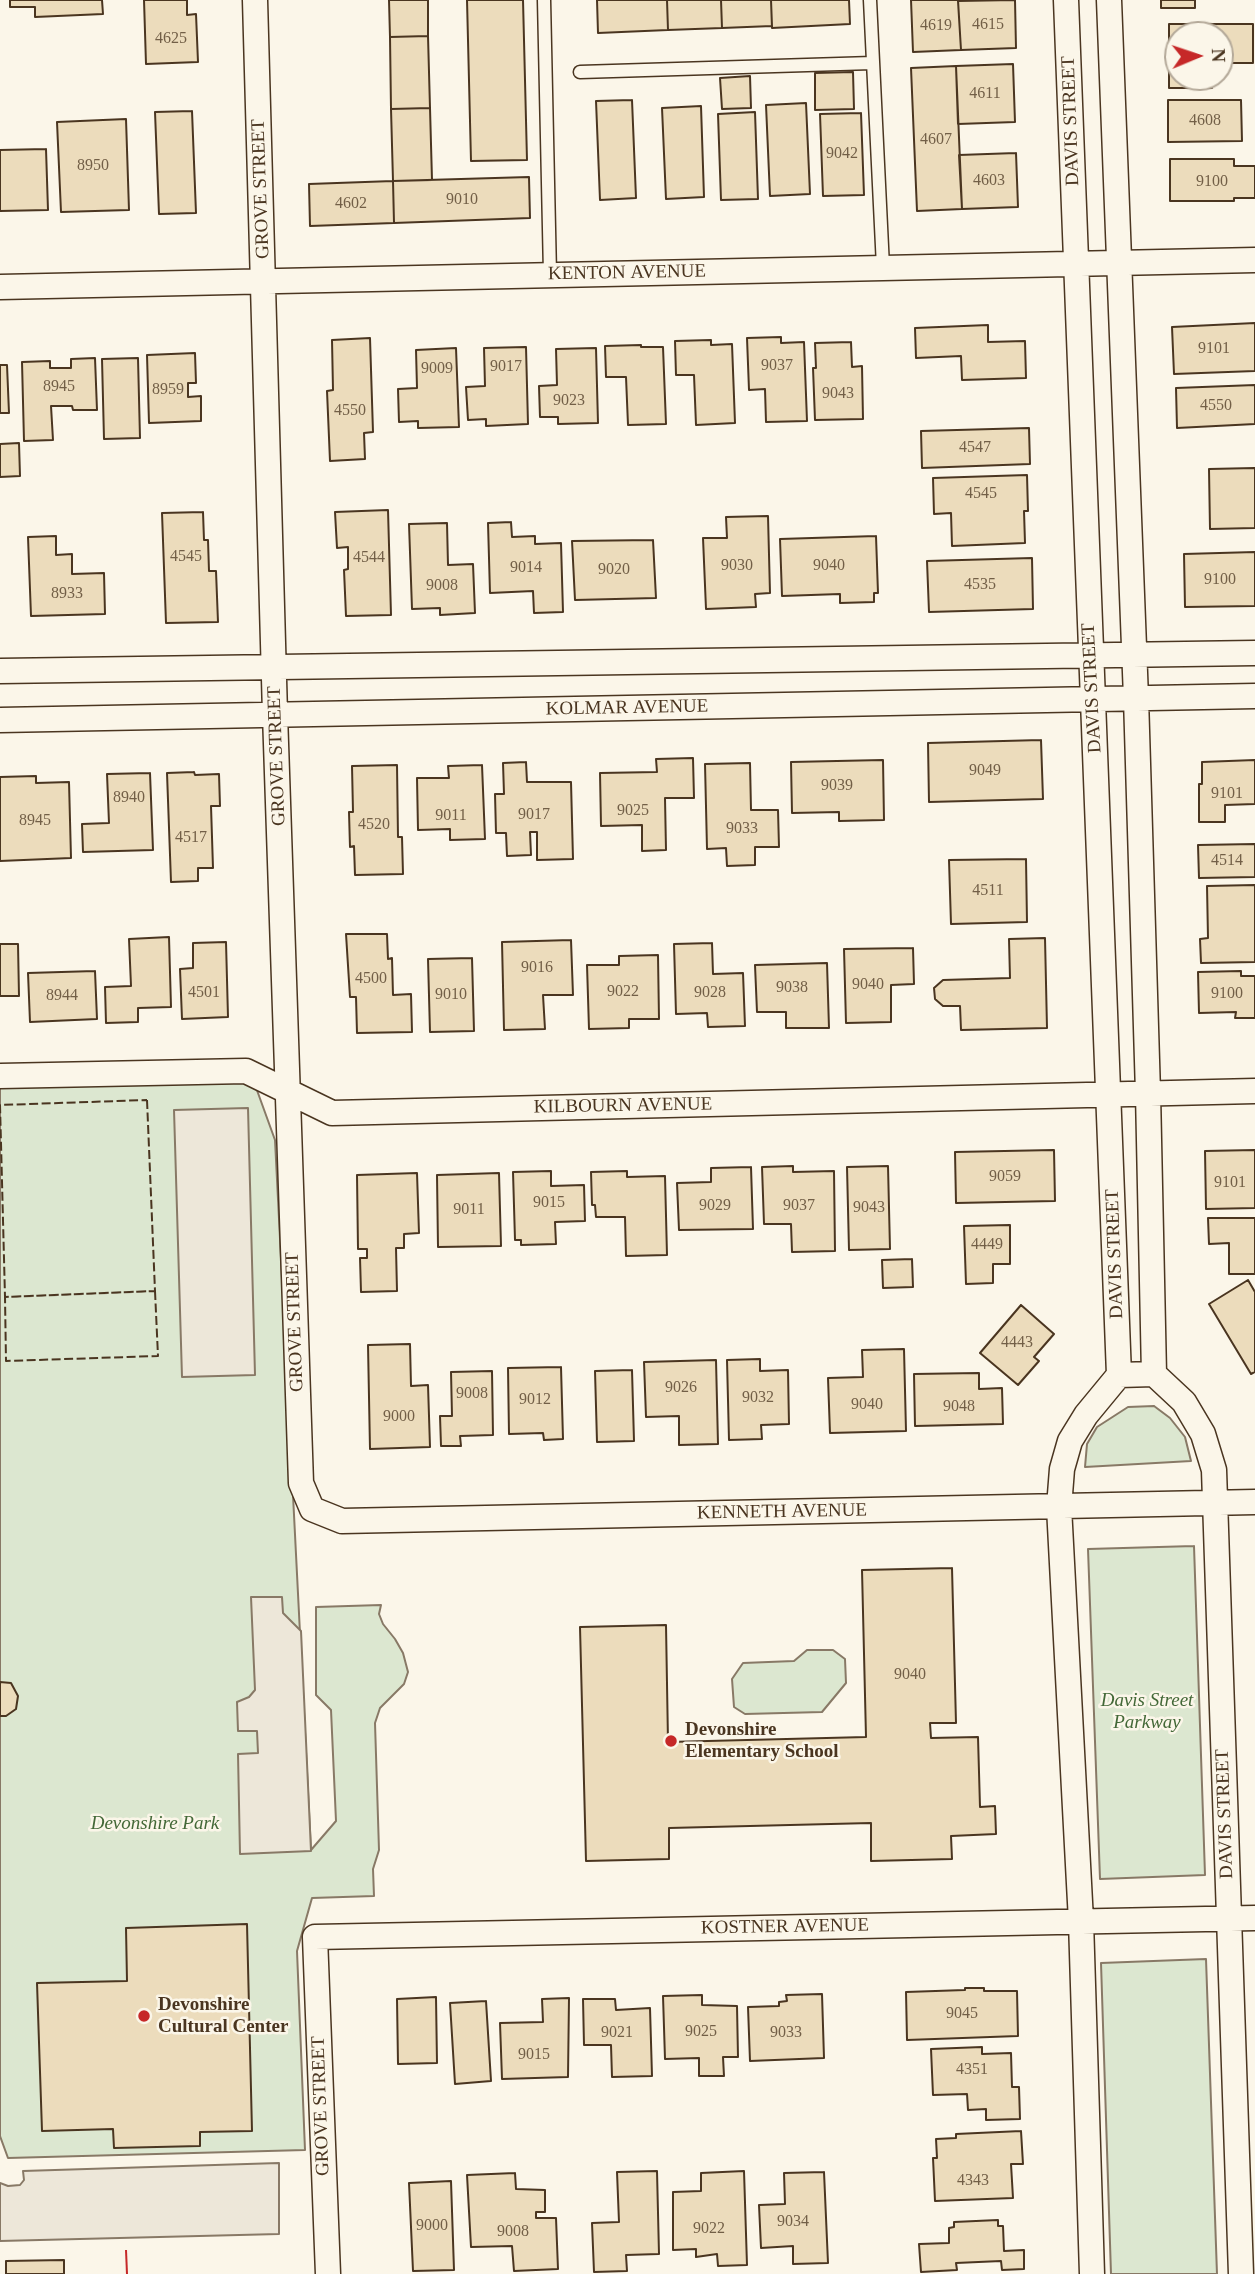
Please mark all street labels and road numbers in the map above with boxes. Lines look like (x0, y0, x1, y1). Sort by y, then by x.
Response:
street label: DAVIS STREET (1057, 56, 1085, 186)
street label: GROVE STREET (247, 119, 275, 259)
street label: KENTON AVENUE (548, 260, 706, 286)
street label: DAVIS STREET (1077, 622, 1107, 754)
street label: GROVE STREET (263, 686, 291, 826)
street label: KOLMAR AVENUE (545, 695, 709, 721)
street label: KILBOURN AVENUE (534, 1093, 712, 1119)
street label: DAVIS STREET (1101, 1189, 1129, 1319)
street label: GROVE STREET (281, 1252, 309, 1392)
street label: KENNETH AVENUE (697, 1499, 867, 1525)
street label: DAVIS STREET (1211, 1749, 1239, 1879)
street label: KOSTNER AVENUE (701, 1914, 869, 1940)
street label: GROVE STREET (307, 2036, 335, 2176)

